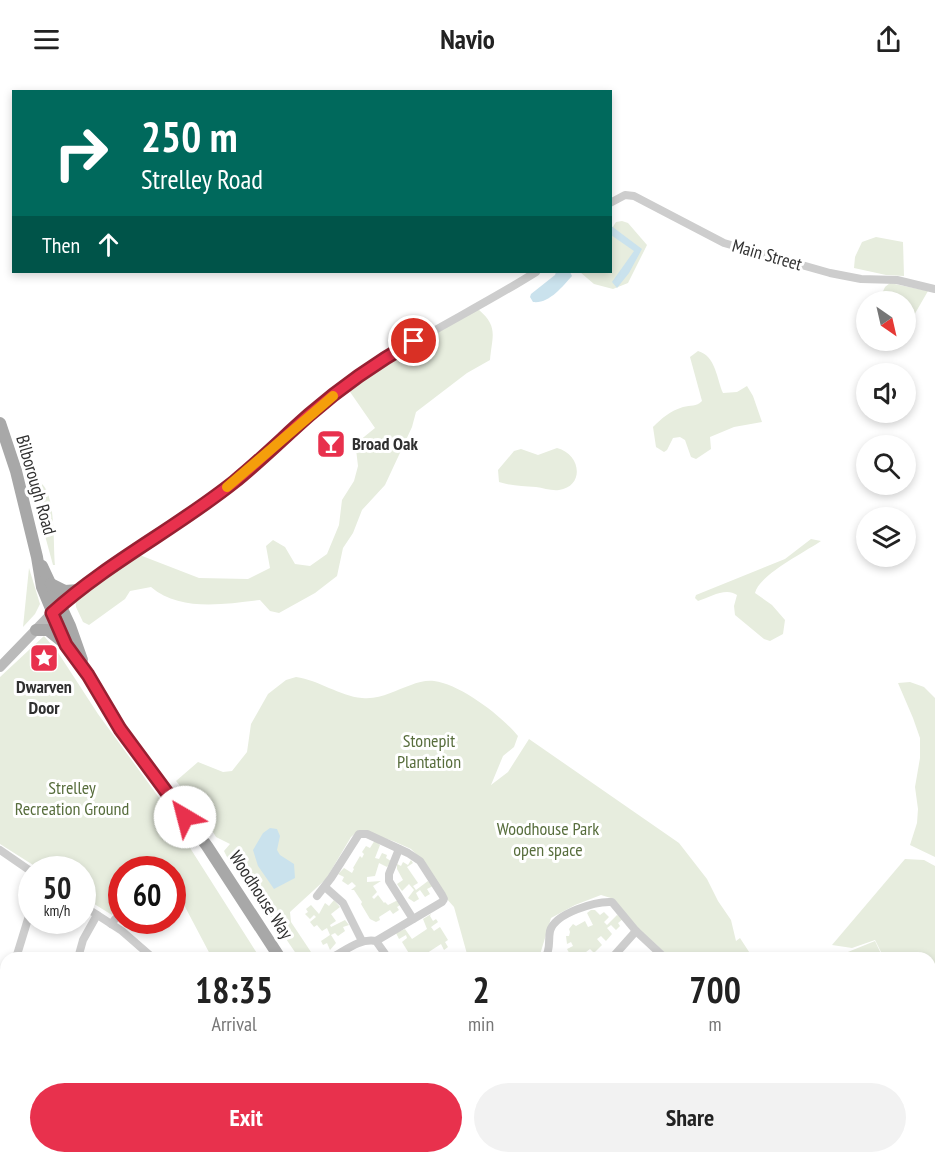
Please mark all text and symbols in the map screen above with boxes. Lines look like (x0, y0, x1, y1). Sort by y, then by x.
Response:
text: Navio (440, 22, 495, 56)
icon: menu (30, 23, 63, 56)
icon: share (872, 23, 905, 56)
text: 250 m (141, 109, 238, 164)
icon: right (42, 114, 120, 192)
text: Strelley Road (141, 162, 263, 196)
icon: ahead (92, 228, 125, 261)
text: Then (42, 231, 80, 259)
street label: Main Street (730, 234, 805, 275)
north arrow (856, 291, 916, 351)
map controls (856, 291, 916, 567)
pin (388, 315, 439, 366)
icon: arrive (397, 324, 430, 357)
button: sound (856, 363, 916, 423)
bar icon: Broad Oak (315, 428, 347, 460)
street label: Bilborough Road (11, 432, 62, 537)
place label: Broad Oak (352, 432, 418, 455)
button: search (856, 435, 916, 495)
button: layers (856, 507, 916, 567)
place icon: Dwarven Door (28, 642, 60, 674)
place label: Dwarven Door (16, 675, 72, 719)
park label: Stonepit Plantation (397, 729, 461, 773)
park label: Strelley Recreation Ground (15, 776, 129, 820)
position arrow (153, 785, 217, 849)
park label: Woodhouse Park open space (497, 817, 599, 861)
street label: Woodhouse Way (224, 846, 299, 943)
speed limit sign: 60 (108, 856, 186, 934)
text: 50 (43, 868, 71, 907)
text: km/h (44, 901, 70, 920)
text: 18:35 (195, 966, 273, 1013)
text: 2 (472, 966, 490, 1013)
text: 700 (689, 966, 741, 1013)
text: Arrival (211, 1011, 257, 1037)
text: min (468, 1011, 494, 1037)
text: m (709, 1011, 722, 1037)
button: Exit (30, 1083, 462, 1152)
button: Share (474, 1083, 906, 1152)

